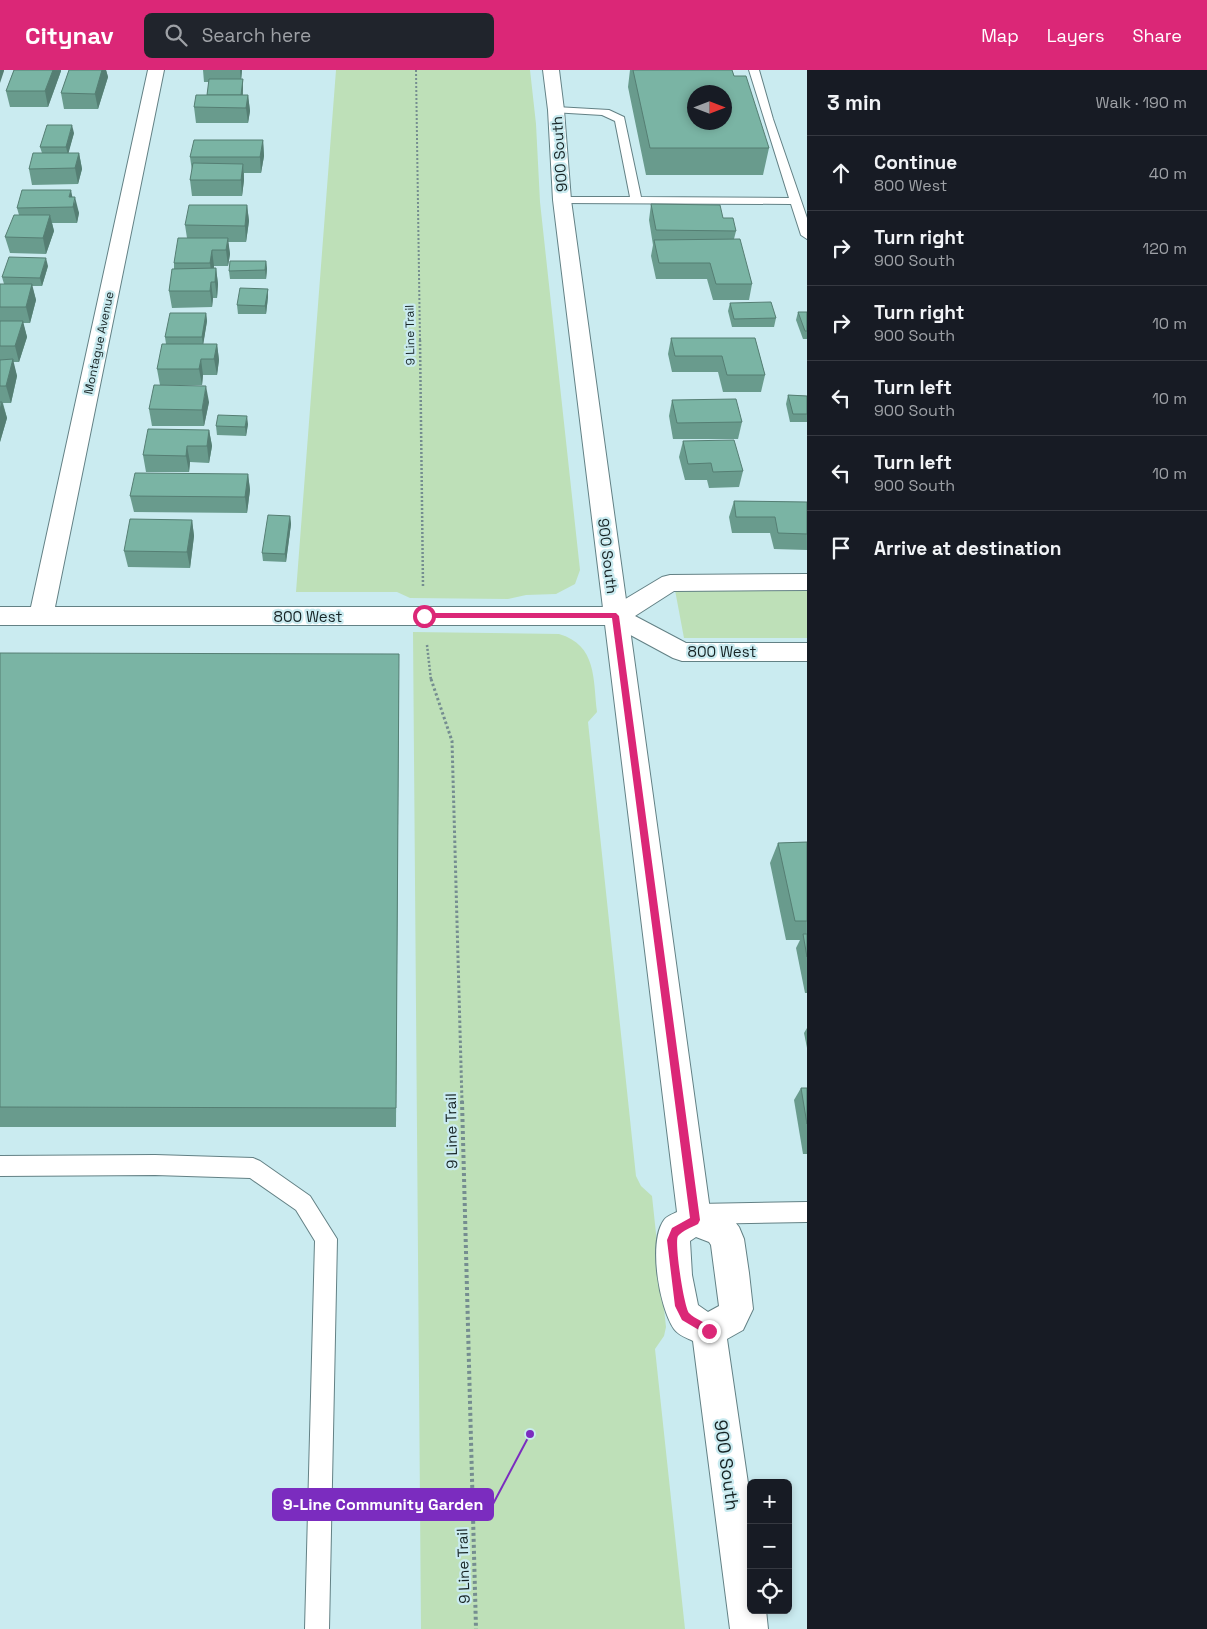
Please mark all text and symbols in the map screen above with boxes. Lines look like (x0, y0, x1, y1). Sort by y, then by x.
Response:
search box (144, 13, 494, 58)
text: Citynav (25, 20, 114, 51)
icon: search (162, 21, 190, 49)
text: Search here (202, 23, 311, 48)
text: Map (981, 24, 1019, 47)
text: Layers (1047, 24, 1104, 47)
text: Share (1132, 24, 1182, 47)
north arrow (687, 85, 732, 130)
text: 3 min (827, 89, 882, 116)
text: Walk · 190 m (1096, 92, 1187, 113)
street label: 900 South (547, 115, 571, 193)
text: Continue (874, 150, 957, 175)
icon: ahead (827, 159, 855, 187)
text: 40 m (1149, 163, 1187, 184)
text: 800 West (874, 175, 947, 196)
text: Turn right (874, 225, 964, 250)
icon: right (827, 234, 855, 262)
text: 120 m (1143, 238, 1187, 259)
text: 900 South (874, 250, 955, 271)
street label: Montague Avenue (80, 290, 118, 396)
text: Turn right (874, 300, 964, 325)
street label: 9 Line Trail (401, 305, 419, 365)
icon: right (827, 309, 855, 337)
text: 10 m (1152, 313, 1187, 334)
text: 900 South (874, 325, 955, 346)
text: Turn left (874, 375, 952, 400)
icon: left (827, 384, 855, 412)
text: 10 m (1152, 388, 1187, 409)
text: 900 South (874, 400, 955, 421)
text: Turn left (874, 450, 952, 475)
icon: left (827, 459, 855, 487)
text: 10 m (1152, 463, 1187, 484)
text: 900 South (874, 475, 955, 496)
street label: 900 South (594, 517, 622, 595)
icon: arrive (827, 534, 855, 562)
text: Arrive at destination (874, 536, 1062, 561)
route start (413, 605, 436, 628)
street label: 800 West (274, 607, 342, 626)
street label: 800 West (688, 642, 756, 661)
street label: 9 Line Trail (441, 1093, 461, 1169)
route end (698, 1320, 721, 1343)
street label: 900 South (709, 1418, 745, 1512)
map controls (747, 1479, 792, 1614)
button: + (747, 1479, 792, 1524)
callout: 9-Line Community Garden (273, 1489, 493, 1520)
text: 9-Line Community Garden (283, 1494, 483, 1515)
button: − (747, 1524, 792, 1569)
street label: 9 Line Trail (452, 1528, 474, 1604)
button: locate (747, 1569, 792, 1614)

